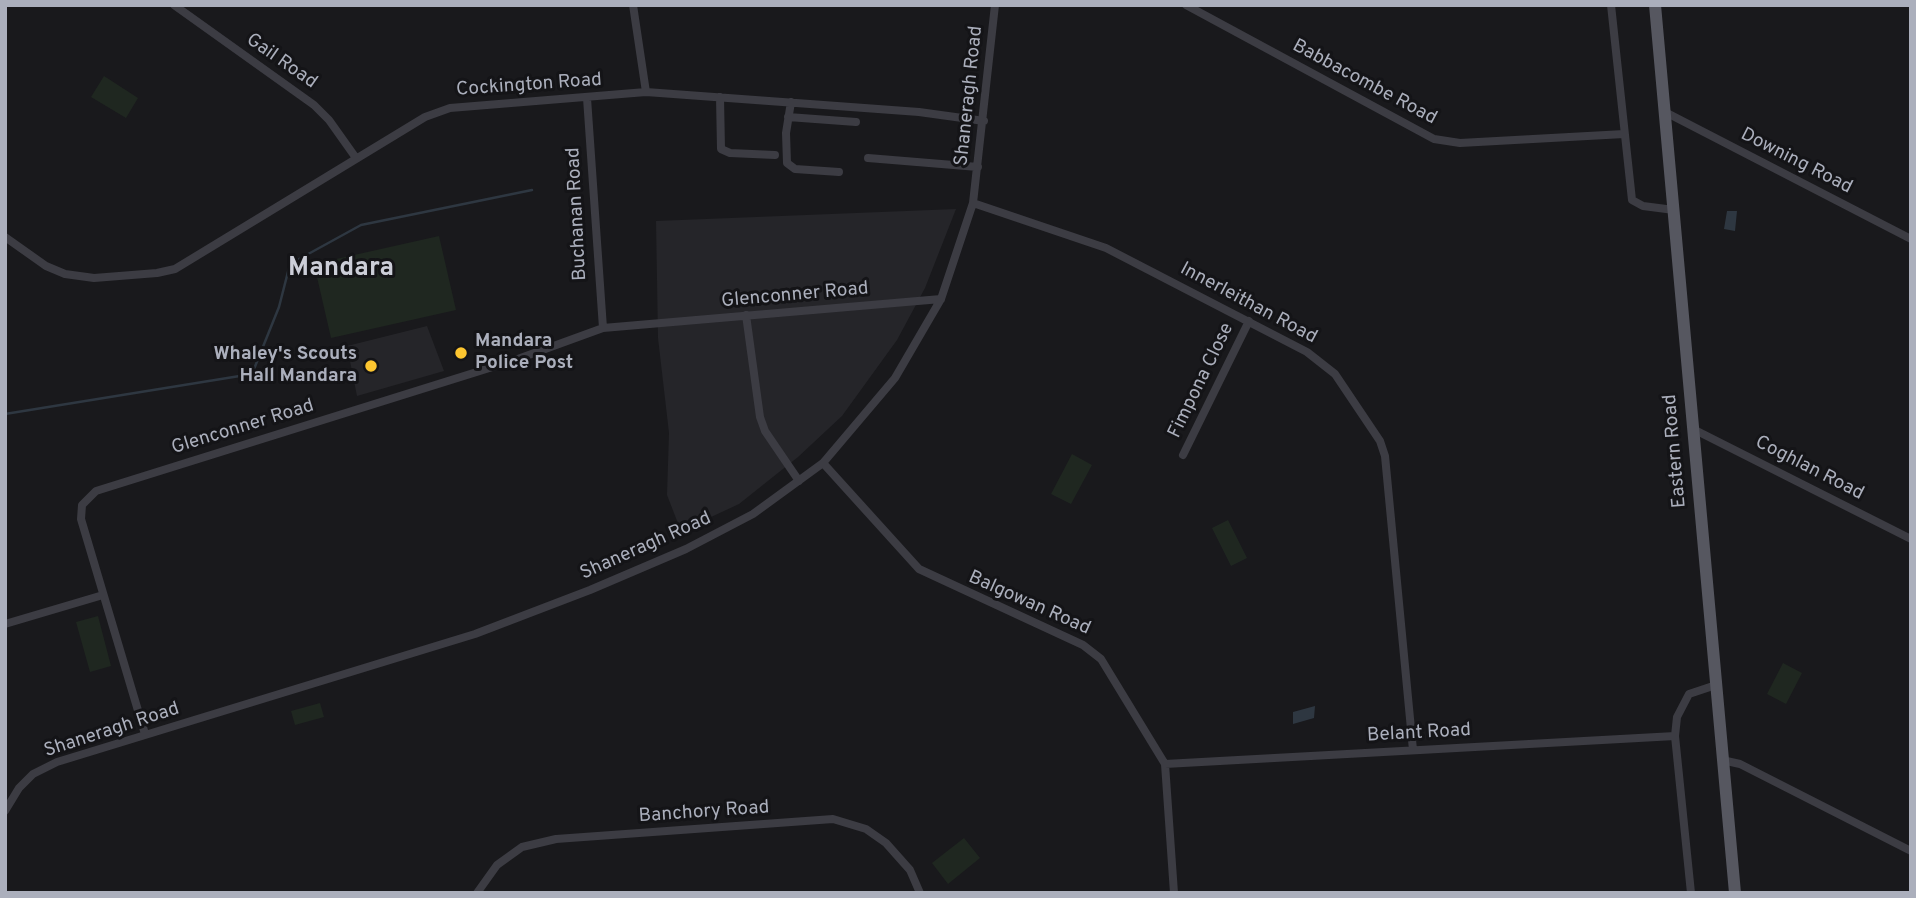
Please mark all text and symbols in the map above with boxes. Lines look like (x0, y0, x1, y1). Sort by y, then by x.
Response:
street label: Shaneragh Road (951, 25, 989, 167)
street label: Gail Road (241, 29, 321, 95)
street label: Babbacombe Road (1288, 35, 1440, 131)
street label: Cockington Road (455, 70, 603, 102)
street label: Downing Road (1736, 124, 1856, 200)
street label: Buchanan Road (563, 147, 593, 281)
district label: Mandara (288, 254, 394, 286)
street label: Innerleithan Road (1176, 258, 1320, 350)
street label: Glenconner Road (720, 278, 870, 314)
street label: Fimpona Close (1164, 320, 1240, 442)
place label: Mandara Police Post (475, 331, 573, 375)
place label: Whaley's Scouts Hall Mandara (214, 344, 357, 388)
marker: Mandara Police Post (453, 345, 469, 361)
marker: Whaley's Scouts Hall Mandara (363, 358, 379, 374)
street label: Eastern Road (1660, 393, 1692, 509)
street label: Glenconner Road (169, 395, 317, 461)
street label: Coghlan Road (1751, 432, 1867, 506)
street label: Shaneragh Road (577, 508, 715, 586)
street label: Balgowan Road (964, 567, 1094, 641)
street label: Shaneragh Road (41, 698, 183, 764)
street label: Belant Road (1366, 720, 1472, 748)
street label: Banchory Road (638, 797, 770, 829)

